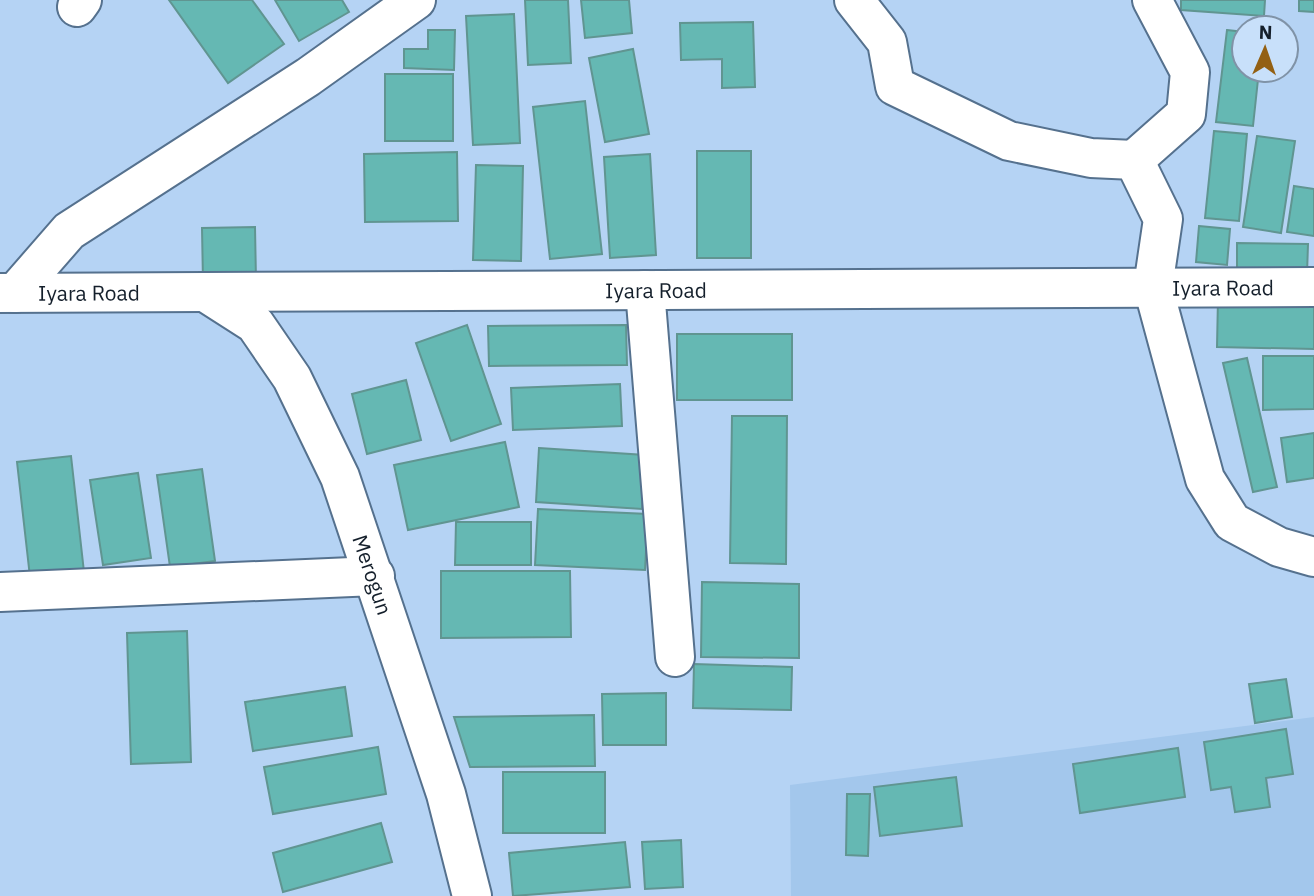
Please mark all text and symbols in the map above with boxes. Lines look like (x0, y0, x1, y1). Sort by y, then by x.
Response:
north arrow (1230, 14, 1300, 84)
text: N (1258, 20, 1273, 44)
street label: Iyara Road (1172, 273, 1274, 302)
street label: Iyara Road (605, 276, 707, 304)
street label: Iyara Road (38, 278, 140, 307)
street label: Merogun (346, 531, 399, 619)

